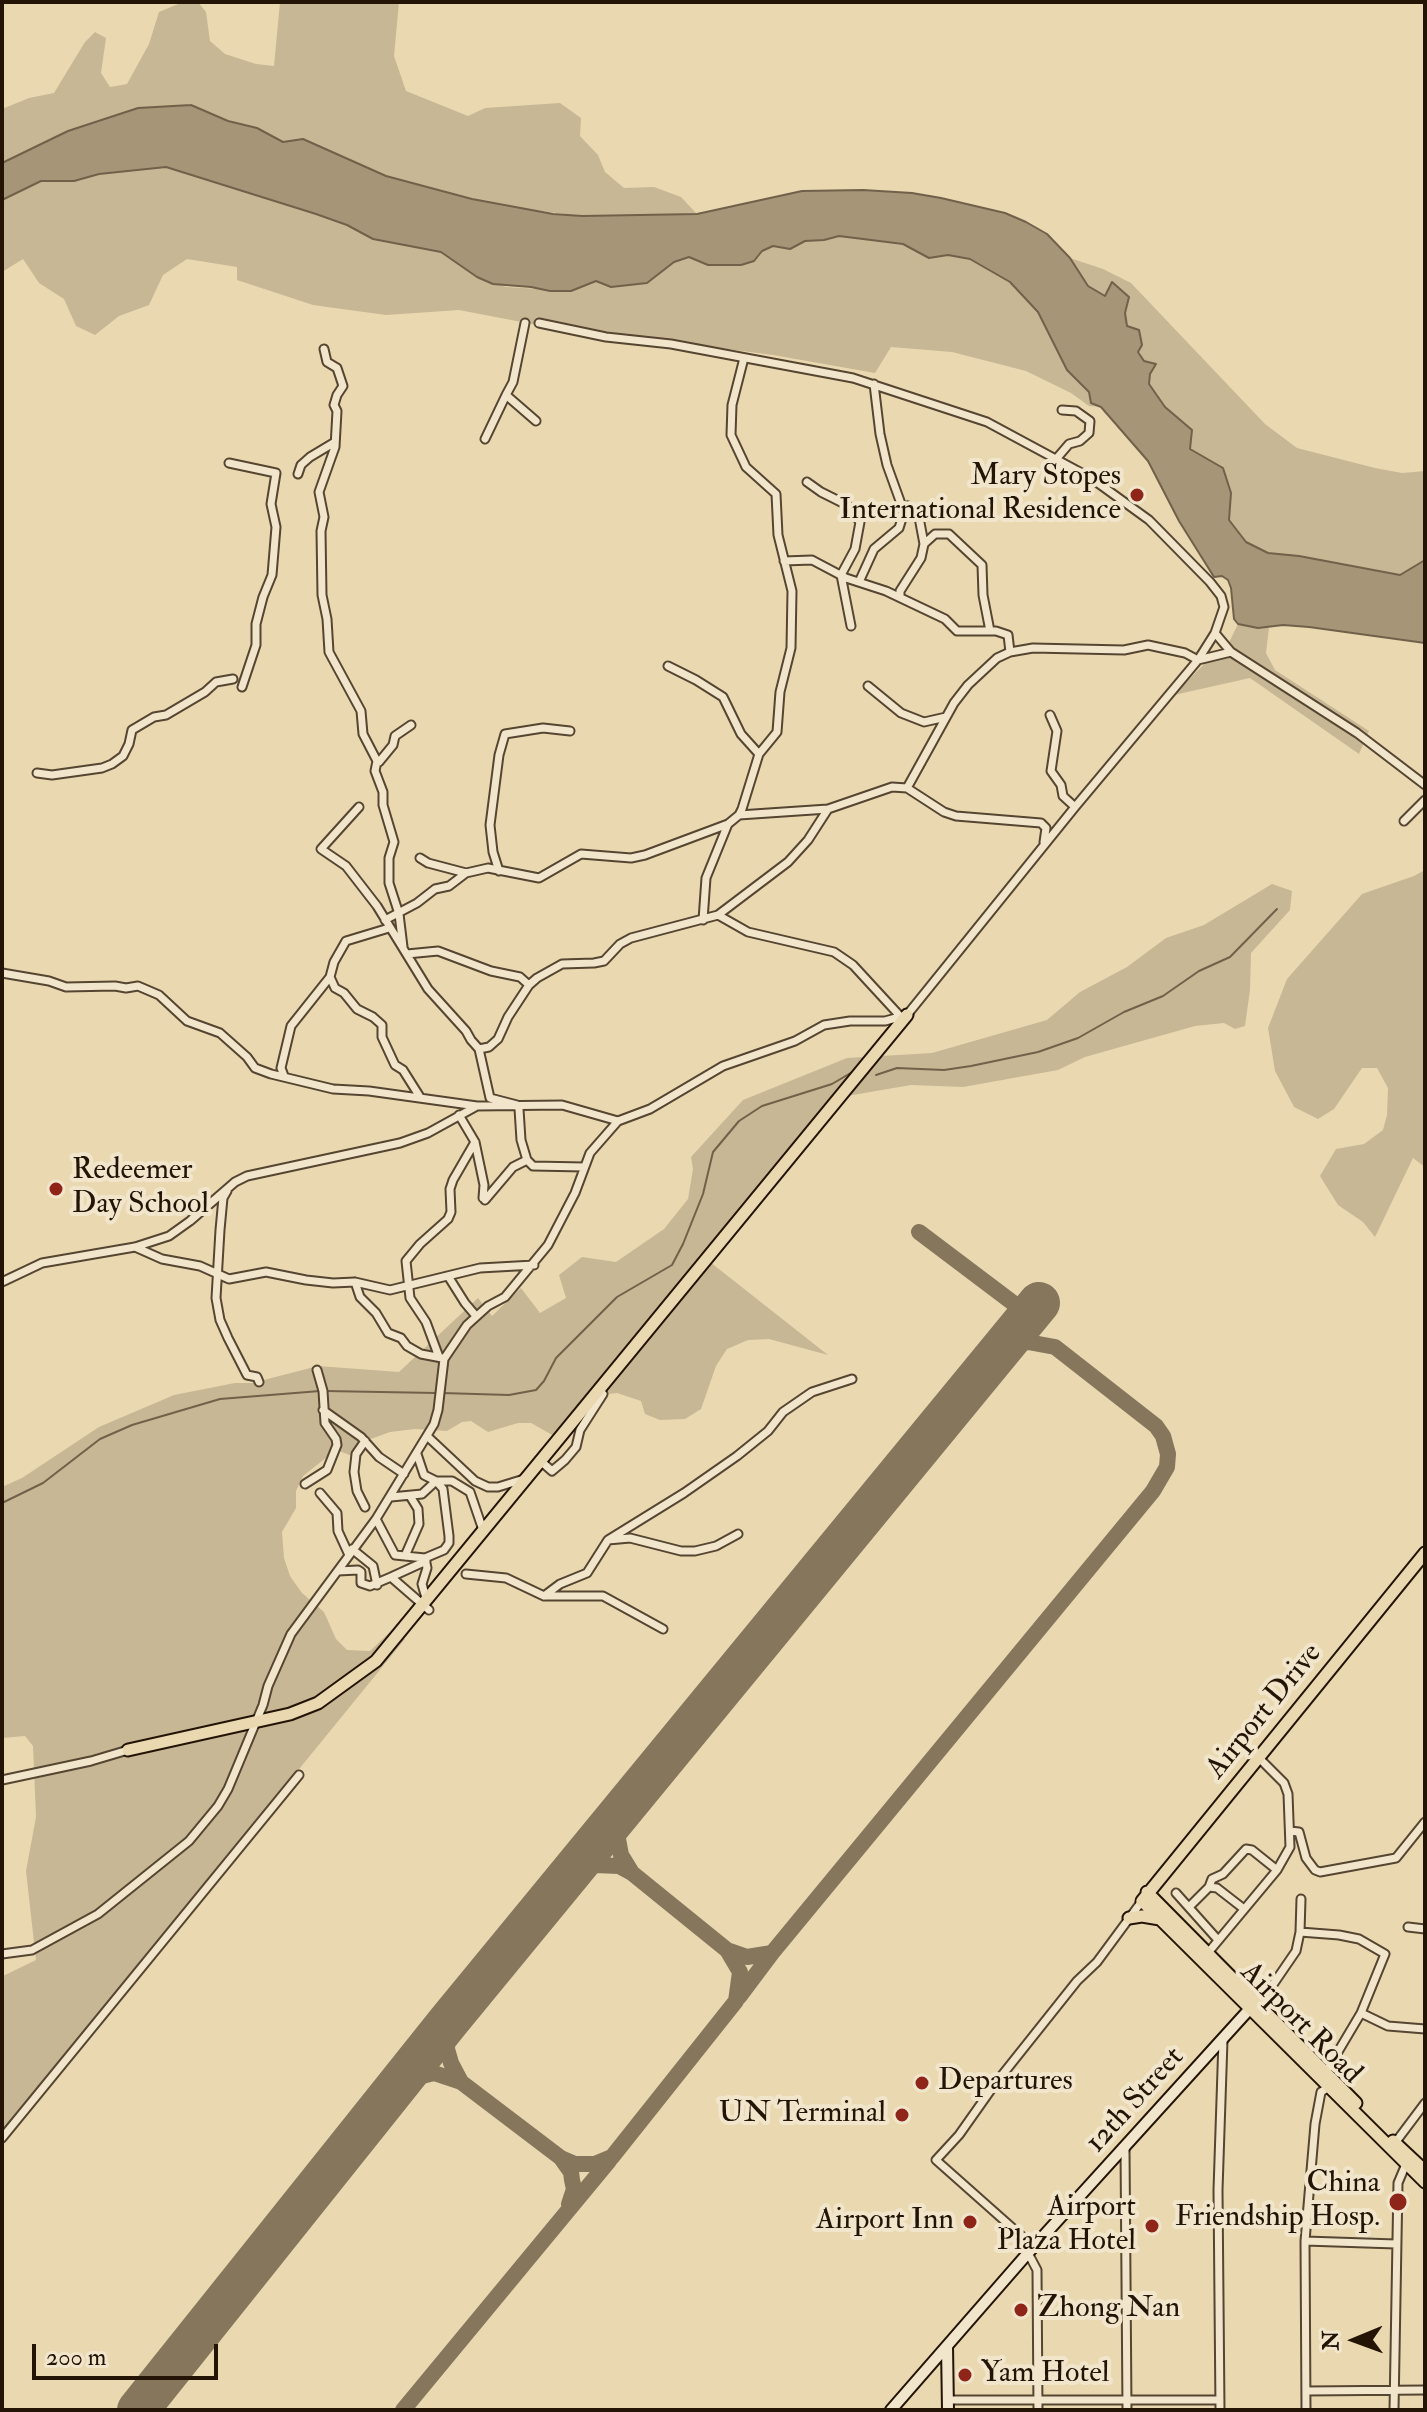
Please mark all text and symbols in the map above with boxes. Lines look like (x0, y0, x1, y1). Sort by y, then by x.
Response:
place label: Mary Stopes International Residence (839, 460, 1121, 530)
marker: Mary Stopes International Residence (1128, 486, 1146, 504)
place label: Redeemer Day School (72, 1154, 209, 1224)
marker: Redeemer Day School (47, 1180, 65, 1198)
street label: Airport Drive (1199, 1637, 1331, 1787)
street label: Airport Road (1231, 1955, 1369, 2093)
street label: 12th Street (1079, 2041, 1193, 2161)
place label: Departures (938, 2065, 1073, 2101)
marker: Departures (913, 2074, 931, 2092)
place label: UN Terminal (719, 2097, 886, 2133)
marker: UN Terminal (893, 2106, 911, 2124)
place label: China Friendship Hosp. (1175, 2167, 1380, 2238)
place label: Airport Plaza Hotel (997, 2191, 1136, 2262)
marker: China Friendship Hosp. (1387, 2191, 1409, 2213)
place label: Airport Inn (816, 2204, 954, 2240)
marker: Airport Inn (961, 2213, 979, 2231)
marker: Airport Plaza Hotel (1143, 2217, 1161, 2235)
place label: Zhong Nan (1037, 2292, 1180, 2328)
north arrow (1315, 2300, 1395, 2380)
marker: Zhong Nan (1012, 2301, 1030, 2319)
scale bar (36, 2328, 222, 2378)
text: N (1317, 2330, 1345, 2351)
text: 200 m (46, 2342, 106, 2373)
place label: Yam Hotel (981, 2357, 1109, 2393)
marker: Yam Hotel (956, 2366, 974, 2384)

